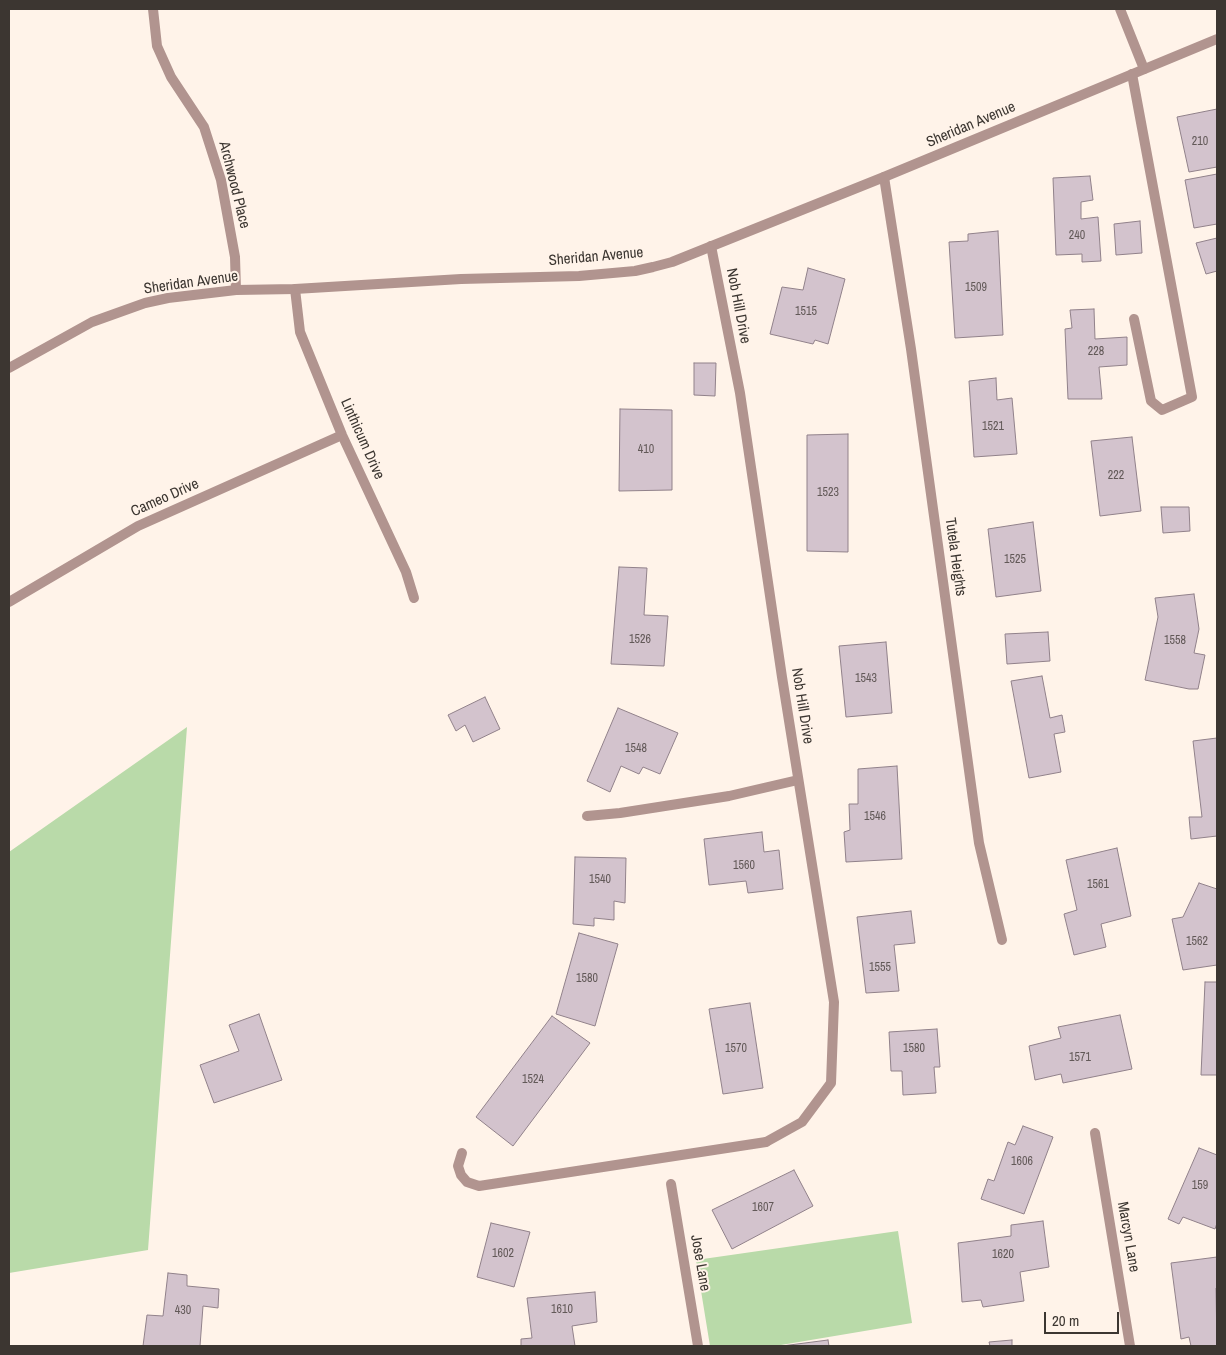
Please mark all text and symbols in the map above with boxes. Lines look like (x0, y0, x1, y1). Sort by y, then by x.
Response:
street label: Sheridan Avenue (924, 98, 1018, 152)
house number: 210 (1192, 135, 1208, 149)
street label: Archwood Place (215, 140, 253, 230)
house number: 240 (1069, 229, 1085, 243)
street label: Sheridan Avenue (548, 244, 644, 270)
street label: Sheridan Avenue (143, 267, 239, 299)
street label: Nob Hill Drive (722, 267, 754, 345)
house number: 1509 (965, 281, 987, 295)
house number: 1515 (795, 305, 817, 319)
house number: 228 (1088, 345, 1104, 359)
street label: Linthicum Drive (336, 396, 388, 482)
house number: 1521 (982, 420, 1004, 434)
house number: 410 (638, 443, 654, 457)
house number: 222 (1108, 469, 1124, 483)
street label: Cameo Drive (128, 475, 202, 521)
house number: 1523 (817, 486, 839, 500)
street label: Tutela Heights (941, 517, 969, 597)
house number: 1525 (1004, 553, 1026, 567)
house number: 1526 (629, 633, 651, 647)
house number: 1558 (1164, 634, 1186, 648)
street label: Nob Hill Drive (787, 667, 817, 745)
house number: 1543 (855, 672, 877, 686)
house number: 1548 (625, 742, 647, 756)
house number: 1546 (864, 810, 886, 824)
house number: 1560 (733, 859, 755, 873)
house number: 1540 (589, 873, 611, 887)
house number: 1561 (1087, 878, 1109, 892)
house number: 1562 (1186, 935, 1208, 949)
house number: 1555 (869, 961, 891, 975)
house number: 1580 (576, 972, 598, 986)
house number: 1570 (725, 1042, 747, 1056)
house number: 1580 (903, 1042, 925, 1056)
house number: 1571 (1069, 1051, 1091, 1065)
house number: 1524 (522, 1073, 544, 1087)
house number: 1606 (1011, 1155, 1033, 1169)
house number: 159 (1192, 1179, 1208, 1193)
street label: Marcyn Lane (1113, 1200, 1143, 1274)
house number: 1607 (752, 1201, 774, 1215)
street label: Jose Lane (686, 1233, 714, 1293)
house number: 1602 (492, 1247, 514, 1261)
house number: 1620 (992, 1248, 1014, 1262)
scale bar (1046, 1302, 1121, 1334)
house number: 1610 (551, 1303, 573, 1317)
house number: 430 (175, 1304, 191, 1318)
text: 20 m (1052, 1310, 1079, 1331)

